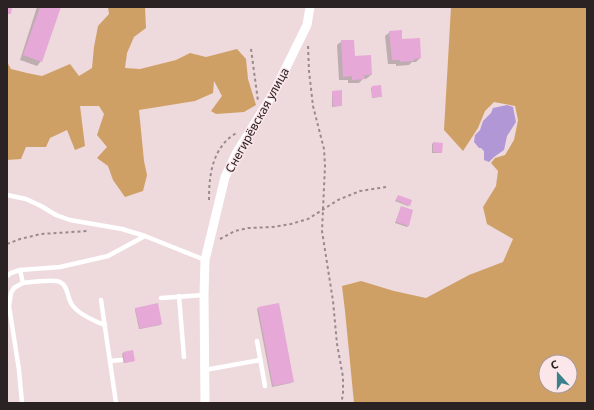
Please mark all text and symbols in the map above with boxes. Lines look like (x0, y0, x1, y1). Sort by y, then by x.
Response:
street label: Снегирёвская улица (221, 64, 293, 176)
north arrow (538, 354, 578, 394)
text: С (548, 356, 560, 372)

